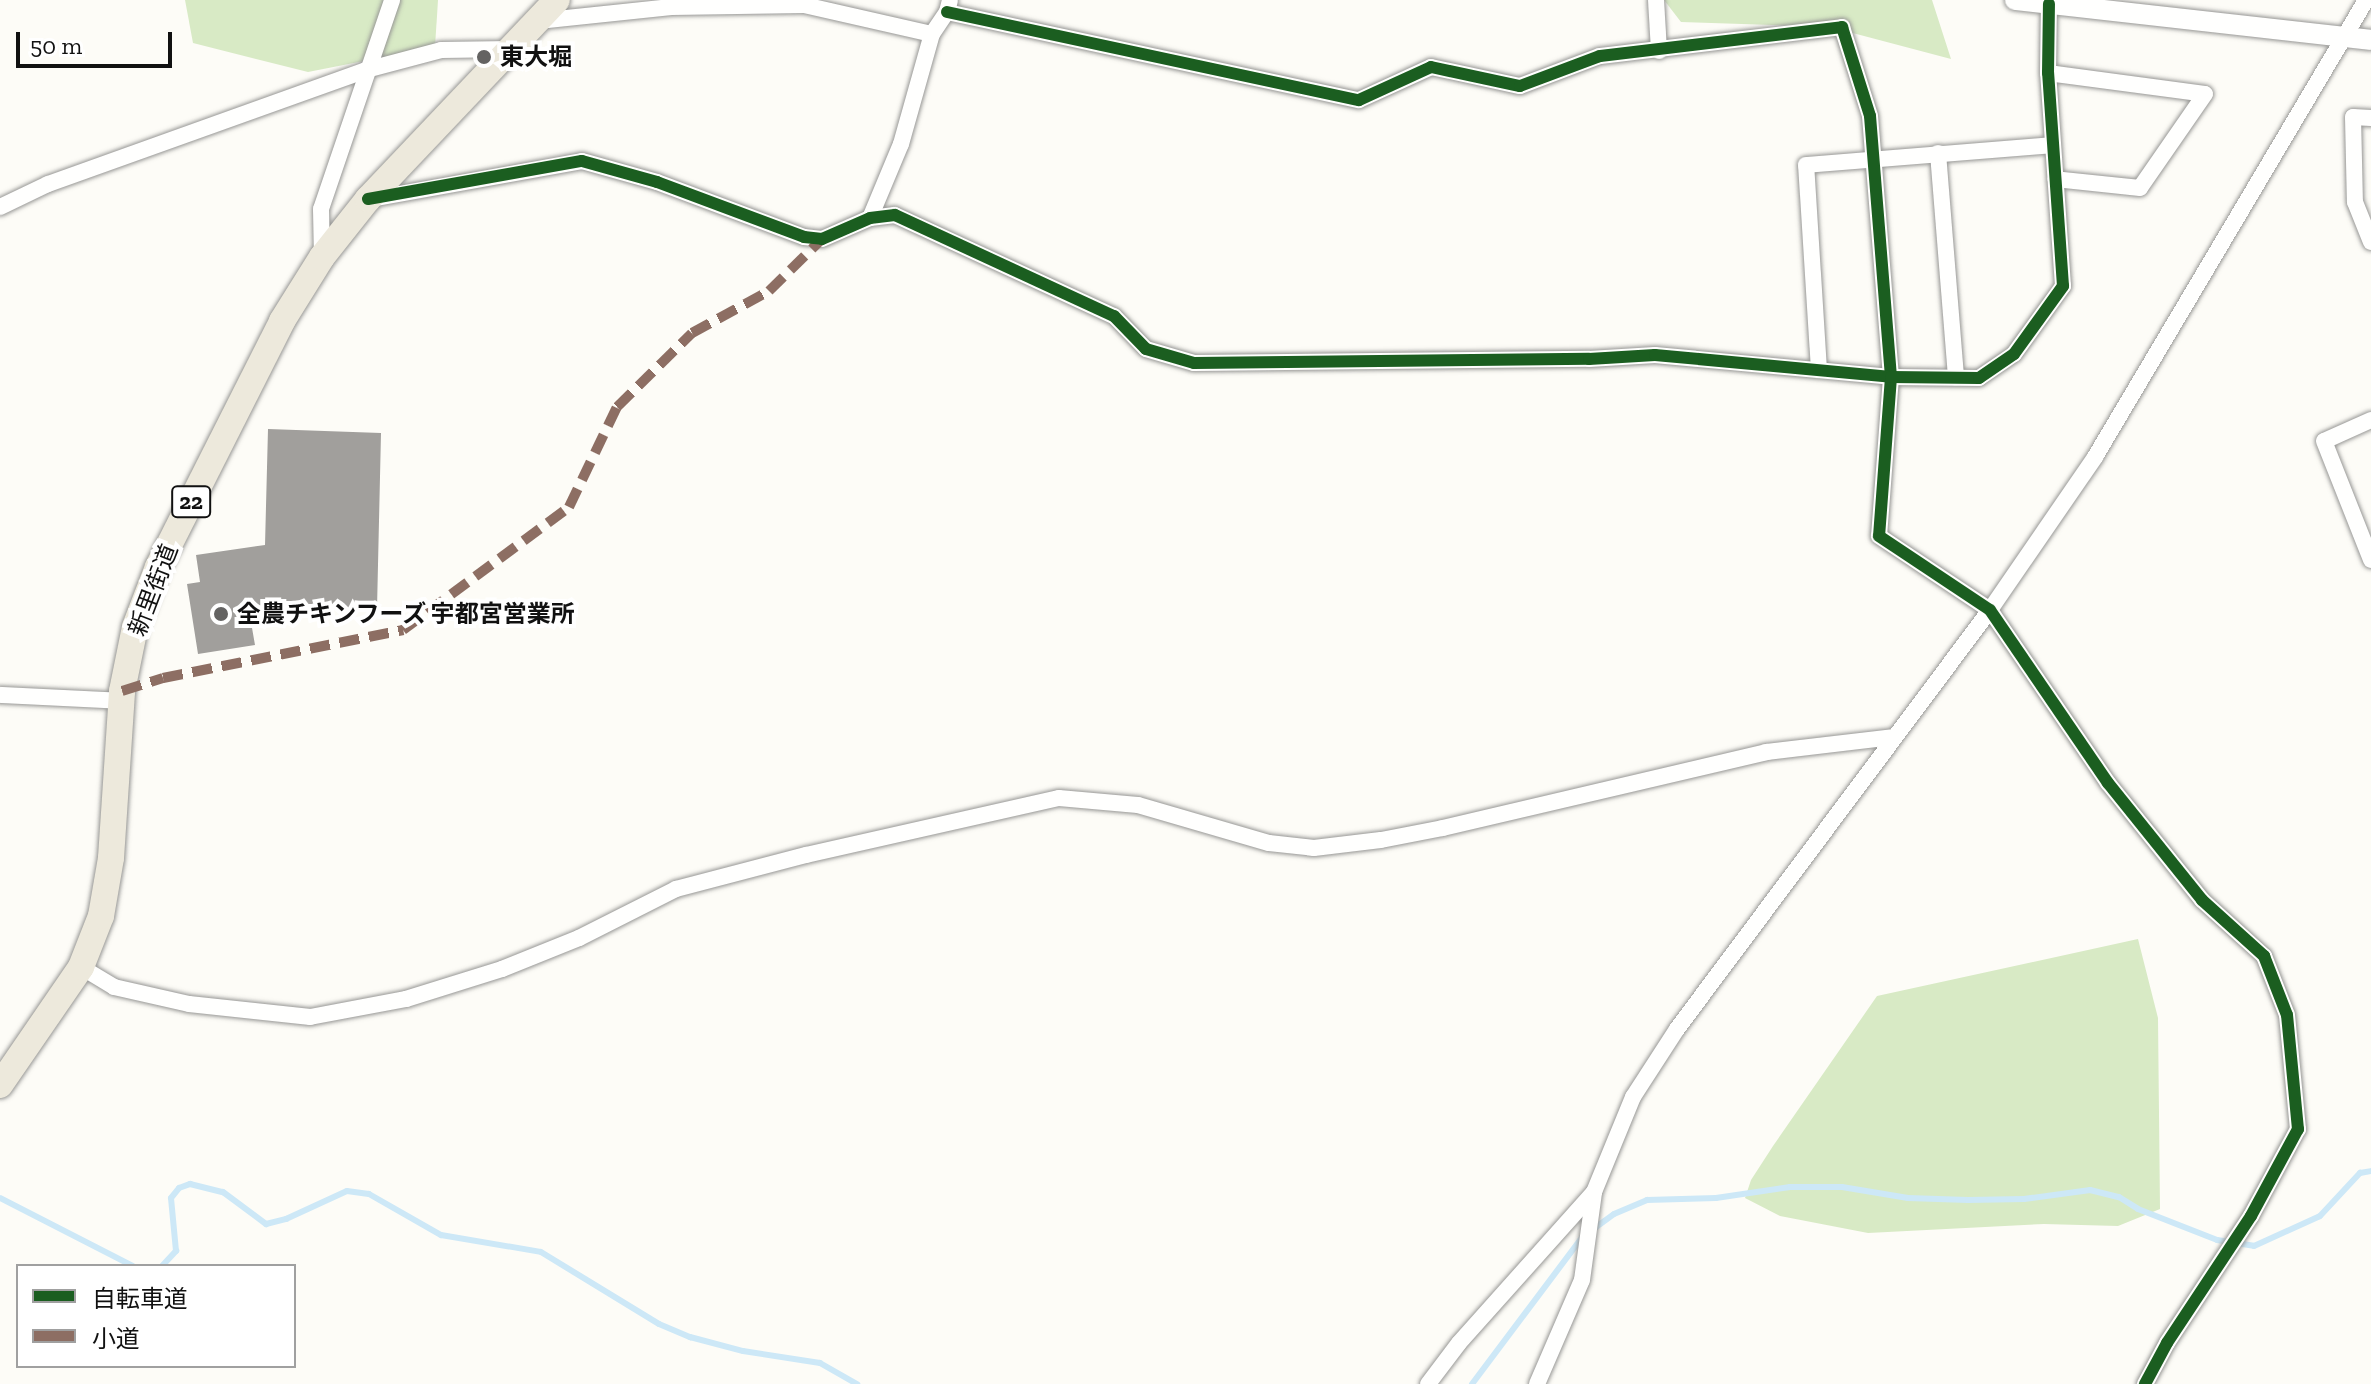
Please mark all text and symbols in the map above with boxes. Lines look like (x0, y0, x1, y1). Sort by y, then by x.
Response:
scale bar (20, 16, 176, 66)
text: 50 m (30, 31, 82, 60)
place label: 東大堀 (500, 43, 572, 71)
marker: 東大堀 (475, 48, 493, 66)
road number: 22 (171, 484, 211, 520)
street label: 新里街道 (122, 540, 184, 640)
place label: 全農チキンフーズ 宇都宮営業所 (237, 600, 577, 628)
marker: 全農チキンフーズ 宇都宮営業所 (212, 605, 230, 623)
legend (16, 1264, 296, 1368)
text: 自転車道 (92, 1284, 188, 1313)
text: 小道 (92, 1324, 140, 1353)

